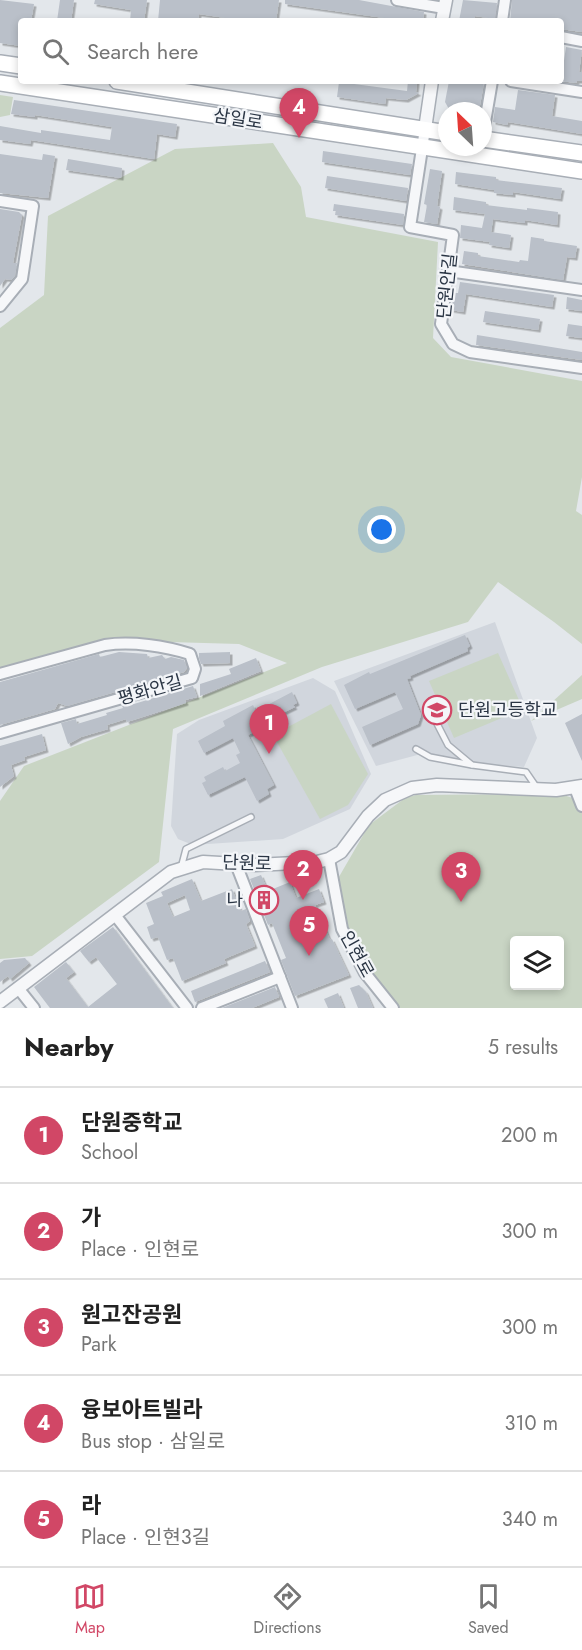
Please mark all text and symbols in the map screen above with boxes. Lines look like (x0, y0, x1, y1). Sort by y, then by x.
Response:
search box (18, 18, 564, 84)
icon: search (39, 35, 72, 68)
text: Search here (87, 35, 198, 67)
pin: 4 (280, 88, 318, 138)
street label: 삼일로 (211, 102, 265, 136)
north arrow (438, 102, 492, 156)
street label: 단원안길 (431, 252, 463, 320)
your location (367, 515, 396, 544)
street label: 평화안길 (115, 668, 185, 712)
school or university icon: 단원고등학교 (421, 694, 453, 726)
place label: 단원고등학교 (458, 697, 557, 723)
pin: 1 (250, 704, 288, 754)
street label: 단원로 (222, 849, 272, 877)
pin: 2 (284, 850, 322, 900)
pin: 3 (442, 852, 480, 902)
building icon: 나 (248, 884, 280, 916)
place label: 나 (226, 887, 243, 913)
pin: 5 (290, 906, 328, 956)
street label: 인현로 (334, 926, 380, 982)
map controls (510, 936, 564, 990)
button: layers (510, 936, 564, 990)
text: Nearby (24, 1028, 113, 1066)
text: 5 results (488, 1033, 558, 1062)
text: 단원중학교 (81, 1106, 182, 1138)
text: 1 (38, 1121, 49, 1150)
text: 200 m (501, 1121, 558, 1150)
text: School (81, 1138, 138, 1167)
text: 가 (81, 1201, 101, 1233)
text: 2 (37, 1217, 50, 1246)
text: 300 m (501, 1217, 558, 1246)
text: Place · 인현로 (81, 1235, 199, 1264)
text: 원고잔공원 (81, 1298, 182, 1330)
text: 3 (37, 1313, 50, 1342)
text: 300 m (501, 1313, 558, 1342)
text: Park (81, 1330, 117, 1359)
text: 융보아트빌라 (81, 1393, 202, 1425)
text: 4 (37, 1409, 50, 1438)
text: 310 m (504, 1409, 558, 1438)
text: Bus stop · 삼일로 (81, 1427, 225, 1456)
text: 라 (81, 1489, 101, 1521)
text: 5 (37, 1505, 50, 1534)
text: 340 m (502, 1505, 558, 1534)
text: Place · 인현3길 (81, 1523, 210, 1552)
tab: Map (73, 1580, 106, 1639)
tab: Directions (253, 1580, 321, 1639)
tab: Saved (468, 1580, 509, 1639)

